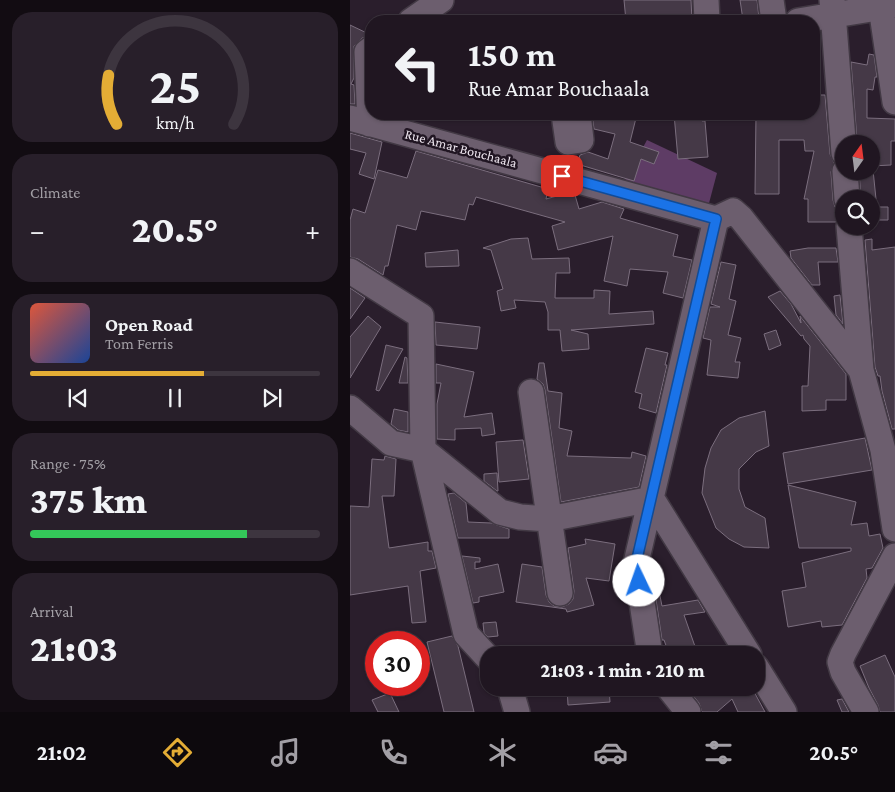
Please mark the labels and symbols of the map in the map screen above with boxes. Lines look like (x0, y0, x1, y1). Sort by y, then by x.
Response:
street label: Rue Amar Bouchaala (403, 125, 519, 171)
north arrow (835, 135, 880, 180)
pin (541, 155, 583, 197)
position arrow (612, 554, 664, 606)
speed limit sign: 30 (365, 631, 430, 696)

